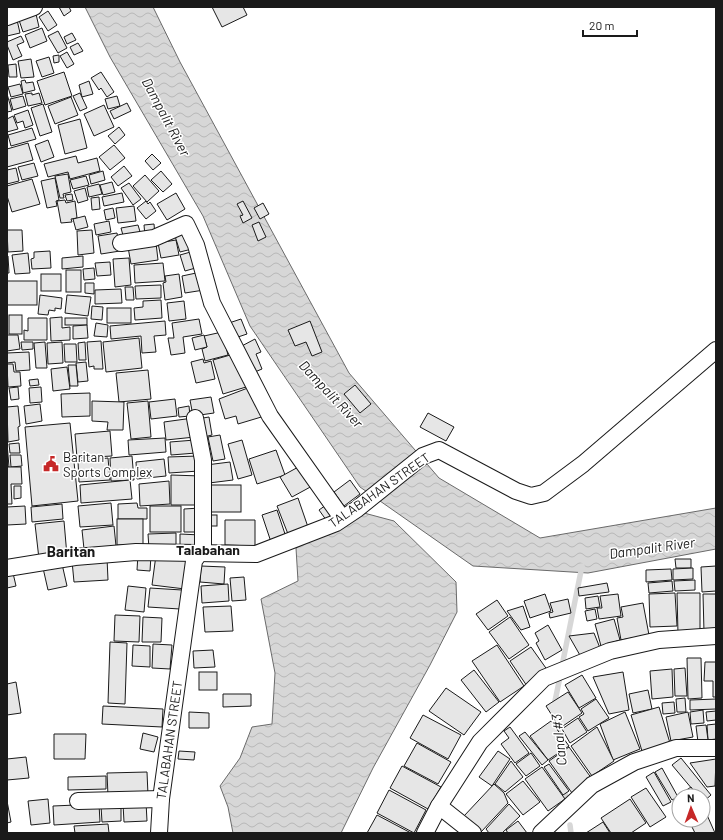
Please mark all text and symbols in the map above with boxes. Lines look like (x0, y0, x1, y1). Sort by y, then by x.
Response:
scale bar (583, 12, 637, 38)
text: 20 m (589, 18, 615, 32)
water label: Dampalit River (139, 75, 195, 160)
water label: Dampalit River (296, 356, 368, 432)
place label: Baritan Sports Complex (63, 449, 152, 480)
street label: TALABAHAN STREET (325, 449, 433, 531)
public building icon: Baritan Sports Complex (42, 455, 60, 473)
water label: Dampalit River (608, 533, 697, 562)
district label: Talabahan (176, 541, 240, 558)
district label: Baritan (47, 542, 95, 560)
street label: TALABAHAN STREET (153, 680, 185, 800)
water label: Canal #3 (547, 713, 570, 767)
north arrow (671, 788, 711, 828)
text: N (687, 791, 695, 804)

